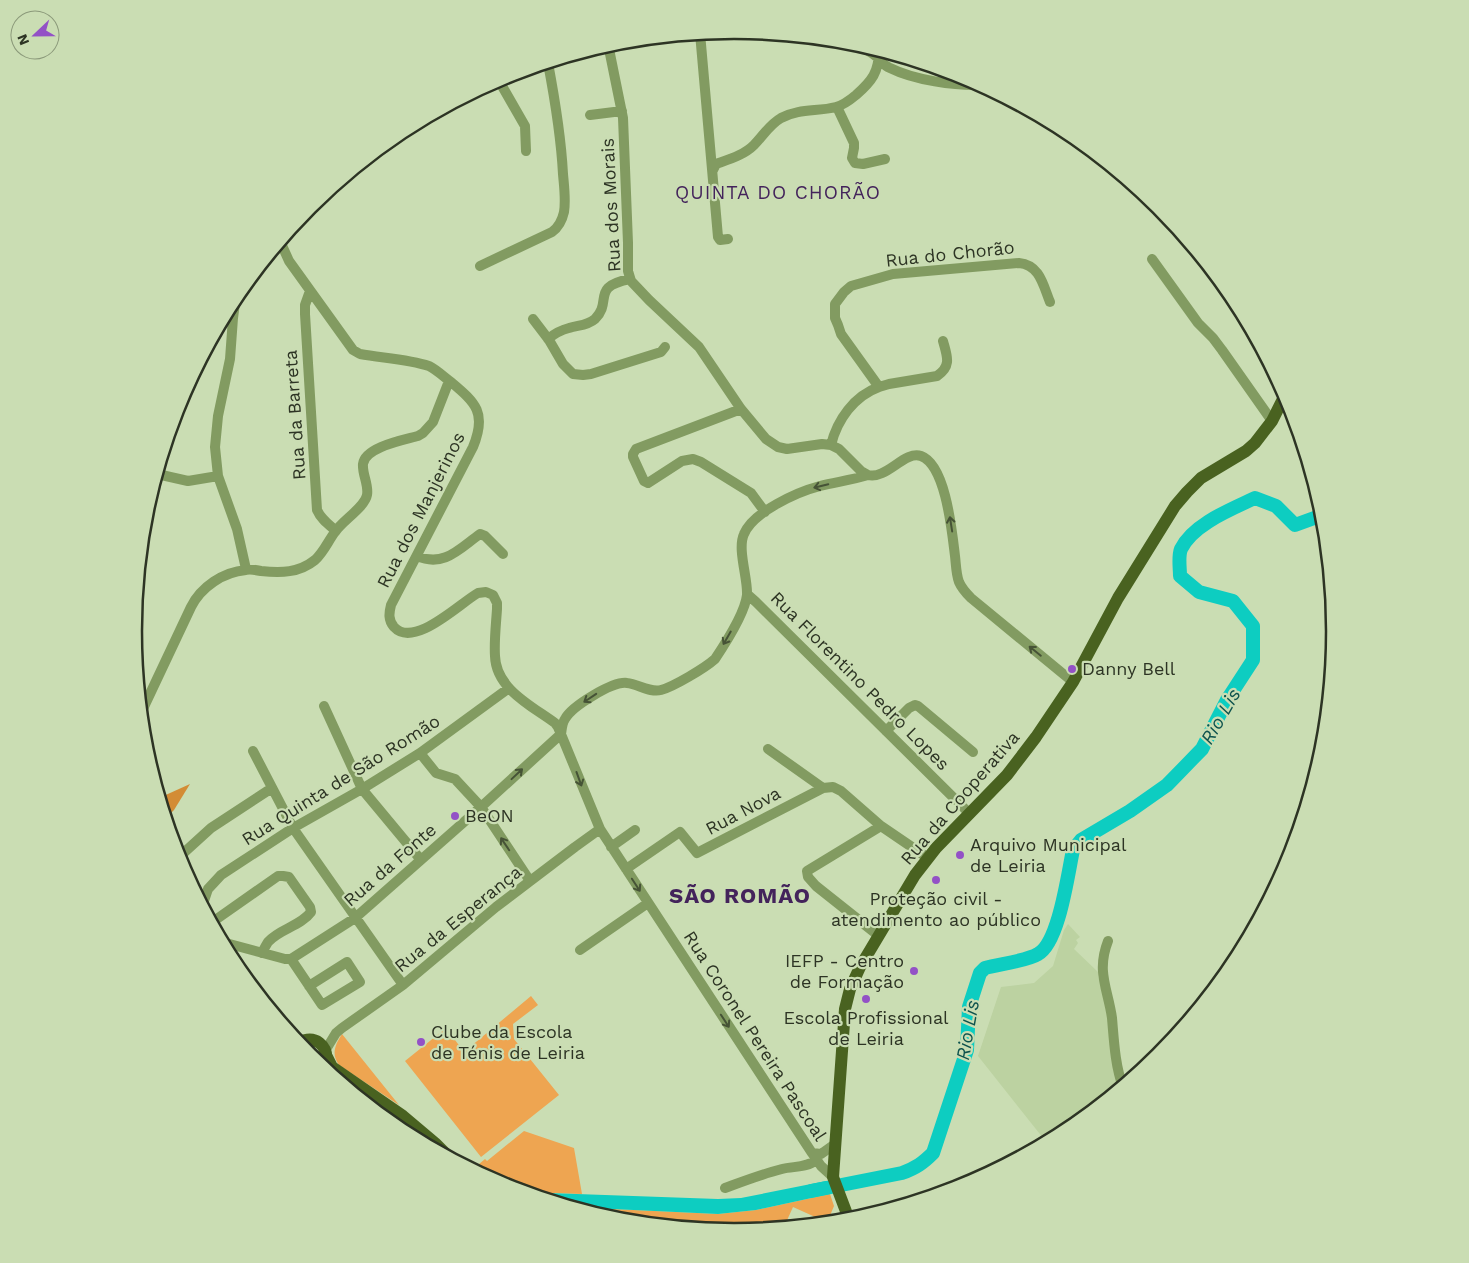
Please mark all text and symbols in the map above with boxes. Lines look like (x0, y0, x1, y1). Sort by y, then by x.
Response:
north arrow (10, 10, 60, 60)
text: N (14, 32, 32, 48)
street label: Rua dos Morais (597, 138, 624, 273)
district label: QUINTA DO CHORÃO (675, 181, 881, 204)
street label: Rua do Chorão (885, 236, 1015, 271)
street label: Rua da Barreta (279, 349, 310, 481)
street label: Rua dos Manjerinos (372, 428, 469, 591)
one-way arrow (813, 482, 829, 491)
one-way arrow (945, 516, 955, 532)
street label: Rua Florentino Pedro Lopes (767, 587, 954, 774)
one-way arrow (722, 631, 732, 646)
one-way arrow (1029, 645, 1042, 657)
place label: Danny Bell (1082, 658, 1176, 679)
marker: Danny Bell (1066, 663, 1078, 675)
water label: Rio Lis (1195, 684, 1246, 748)
one-way arrow (583, 693, 597, 703)
street label: Rua Quinta de São Romão (238, 710, 444, 849)
street label: Rua da Cooperativa (896, 727, 1023, 869)
one-way arrow (510, 769, 523, 780)
one-way arrow (575, 771, 584, 786)
street label: Rua Nova (702, 782, 784, 839)
place label: BeON (465, 805, 514, 826)
marker: BeON (449, 810, 461, 822)
street label: Rua da Fonte (339, 819, 440, 911)
place label: Arquivo Municipal de Leiria (970, 834, 1127, 876)
one-way arrow (500, 837, 510, 851)
marker: Arquivo Municipal de Leiria (954, 849, 966, 861)
street label: Rua da Esperança (390, 861, 525, 976)
marker: Proteção civil - atendimento ao público (930, 874, 942, 886)
one-way arrow (631, 877, 641, 891)
district label: SÃO ROMÃO (669, 883, 811, 908)
place label: Proteção civil - atendimento ao público (831, 888, 1041, 930)
street label: Rua Coronel Pereira Pascoal (680, 927, 831, 1145)
place label: IEFP - Centro de Formação (785, 950, 904, 992)
marker: IEFP - Centro de Formação (908, 965, 920, 977)
marker: Escola Profissional de Leiria (860, 993, 872, 1005)
water label: Rio Lis (951, 998, 984, 1062)
place label: Escola Profissional de Leiria (783, 1007, 949, 1049)
one-way arrow (720, 1013, 730, 1027)
place label: Clube da Escola de Ténis de Leiria (431, 1021, 585, 1063)
marker: Clube da Escola de Ténis de Leiria (415, 1036, 427, 1048)

